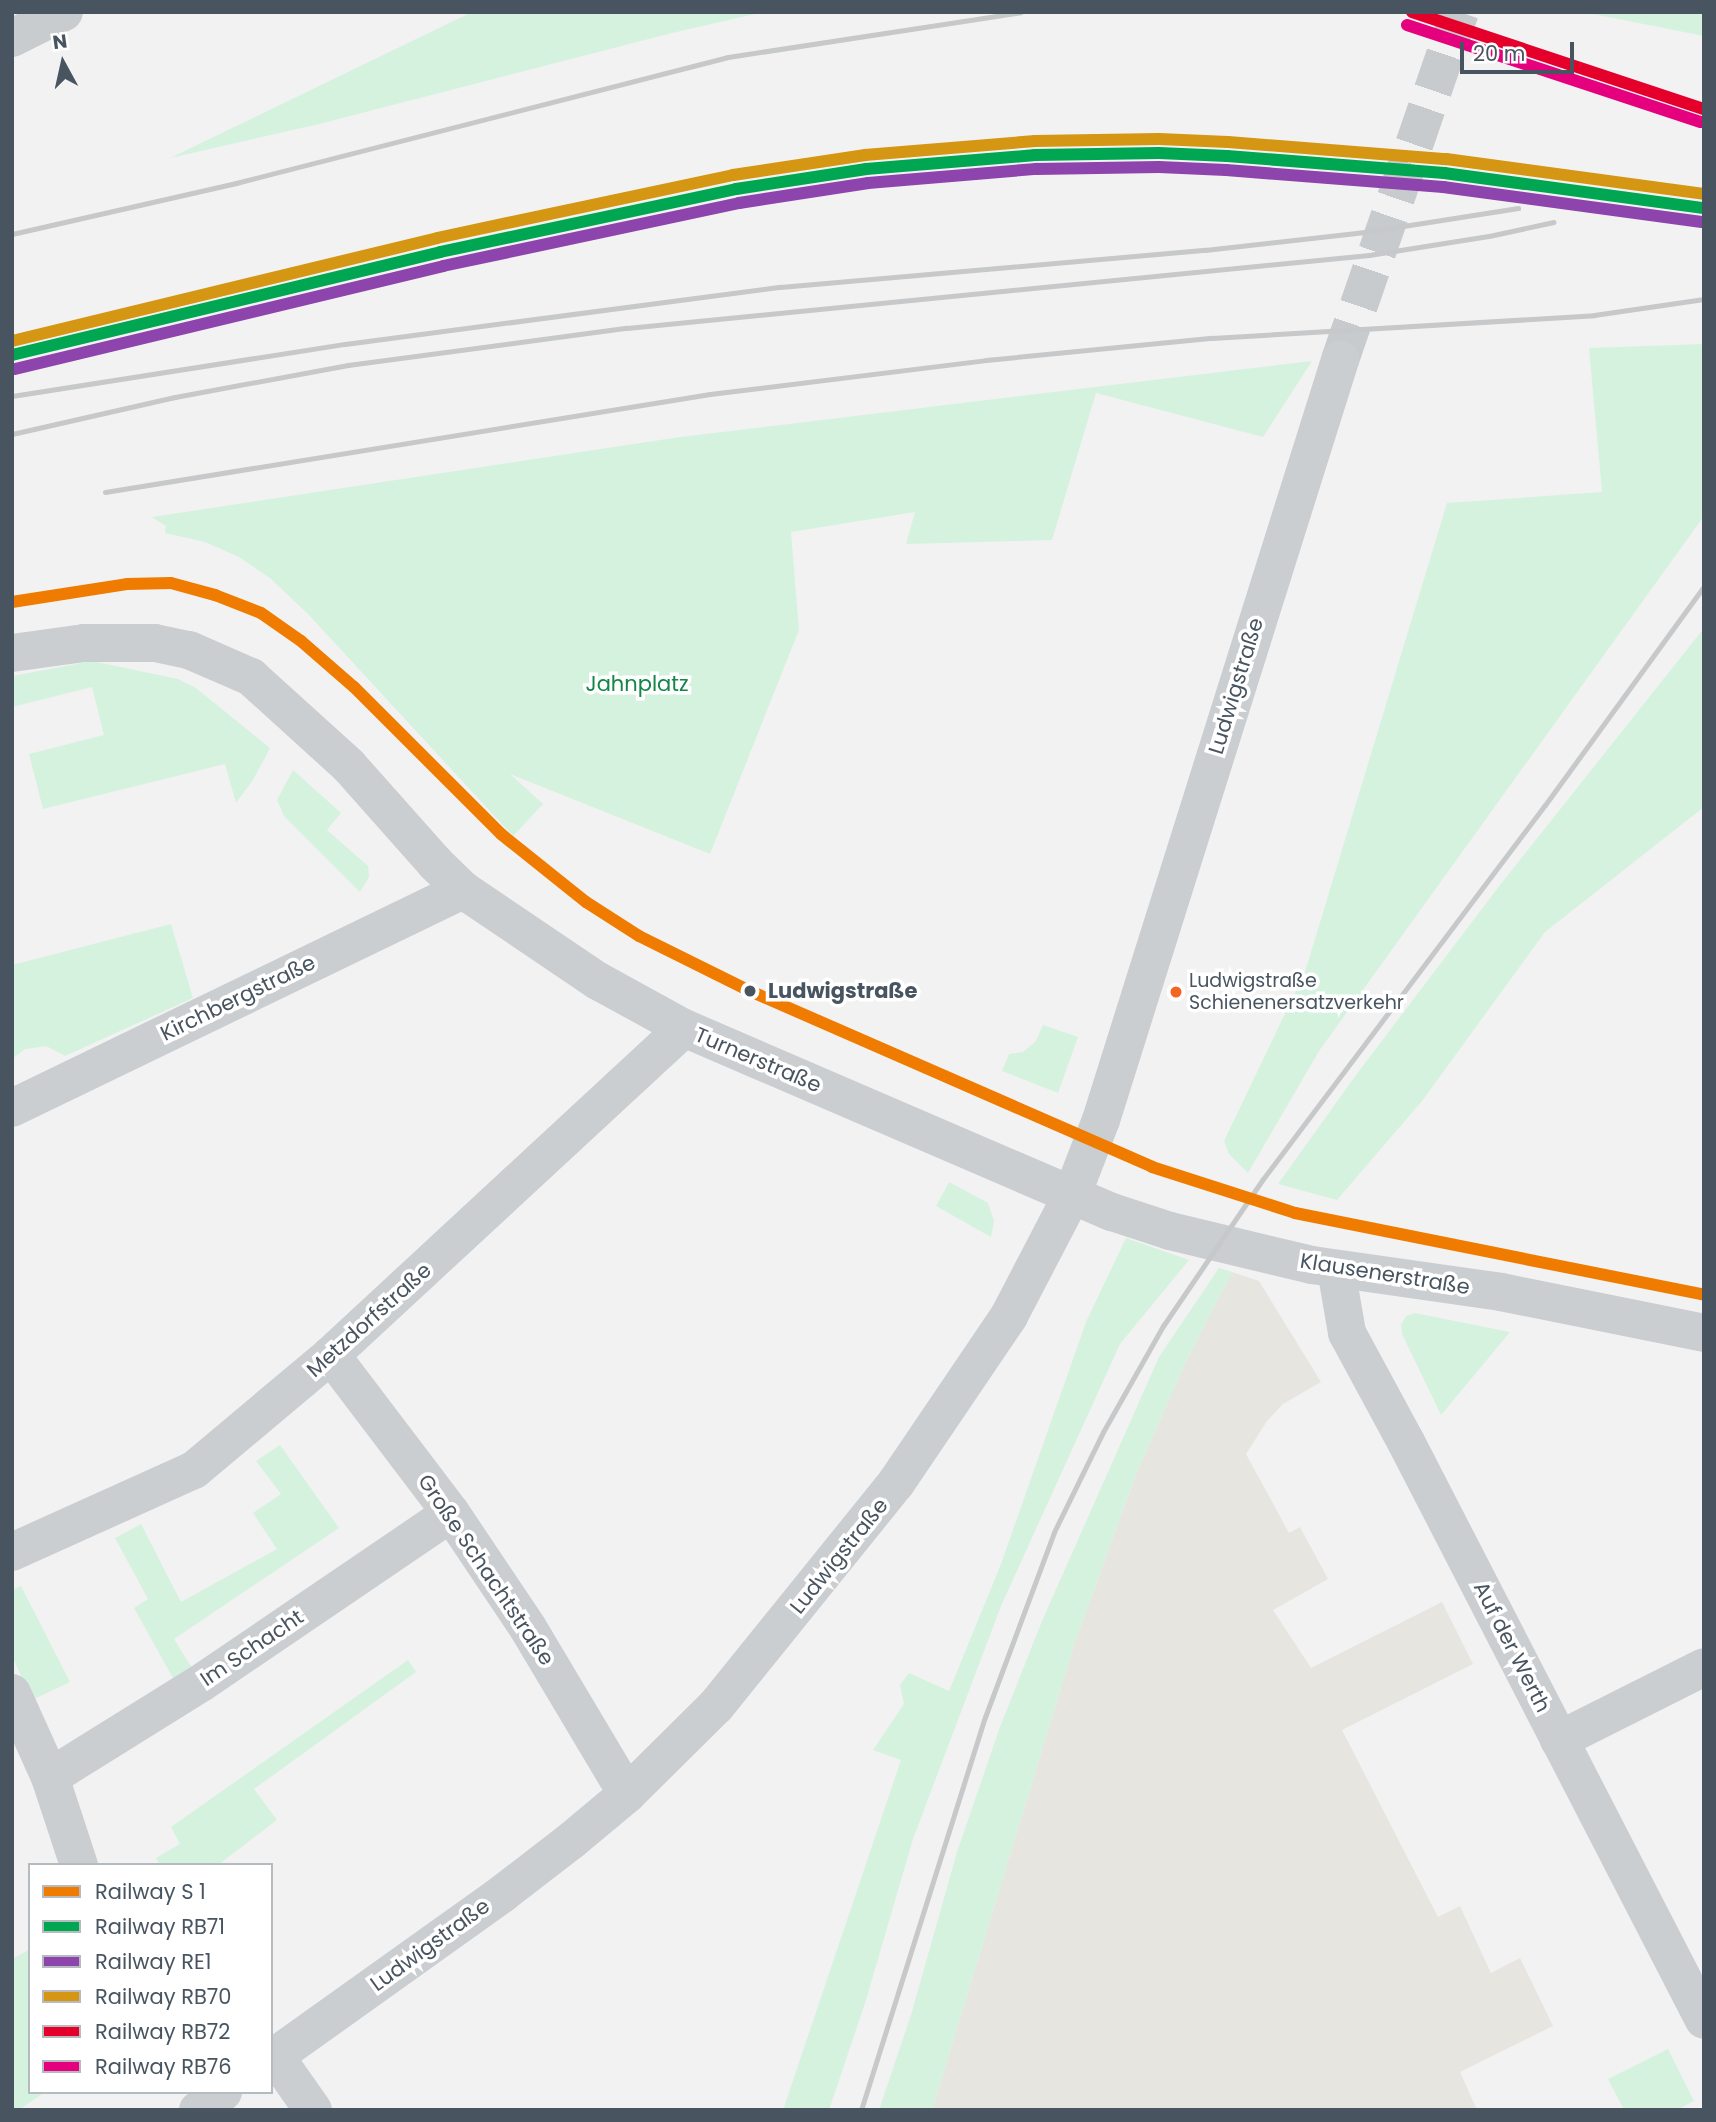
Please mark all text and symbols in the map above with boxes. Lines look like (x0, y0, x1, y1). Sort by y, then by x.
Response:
text: N (51, 27, 69, 56)
north arrow (28, 28, 98, 98)
scale bar (1464, 28, 1578, 72)
text: 20 m (1473, 39, 1526, 68)
street label: Ludwigstraße (1203, 615, 1269, 757)
park label: Jahnplatz (586, 671, 688, 697)
street label: Kirchbergstraße (157, 950, 319, 1046)
place label: Ludwigstraße Schienenersatzverkehr (1189, 970, 1404, 1014)
place label: Ludwigstraße (768, 978, 917, 1004)
marker: Ludwigstraße (738, 979, 762, 1003)
marker: Ludwigstraße Schienenersatzverkehr (1169, 985, 1183, 999)
street label: Turnerstraße (691, 1022, 825, 1098)
street label: Klausenerstraße (1298, 1248, 1472, 1300)
street label: Metzdorfstraße (302, 1258, 436, 1382)
street label: Große Schachtstraße (413, 1470, 559, 1670)
street label: Ludwigstraße (785, 1493, 893, 1619)
street label: Auf der Werth (1468, 1577, 1556, 1717)
street label: Im Schacht (196, 1604, 308, 1692)
legend (28, 1863, 273, 2094)
text: Railway S 1 (95, 1877, 206, 1906)
street label: Ludwigstraße (365, 1893, 495, 1997)
text: Railway RB71 (95, 1912, 225, 1941)
text: Railway RE1 (95, 1947, 211, 1976)
text: Railway RB70 (95, 1982, 231, 2011)
text: Railway RB72 (95, 2017, 230, 2046)
text: Railway RB76 (95, 2052, 232, 2081)

